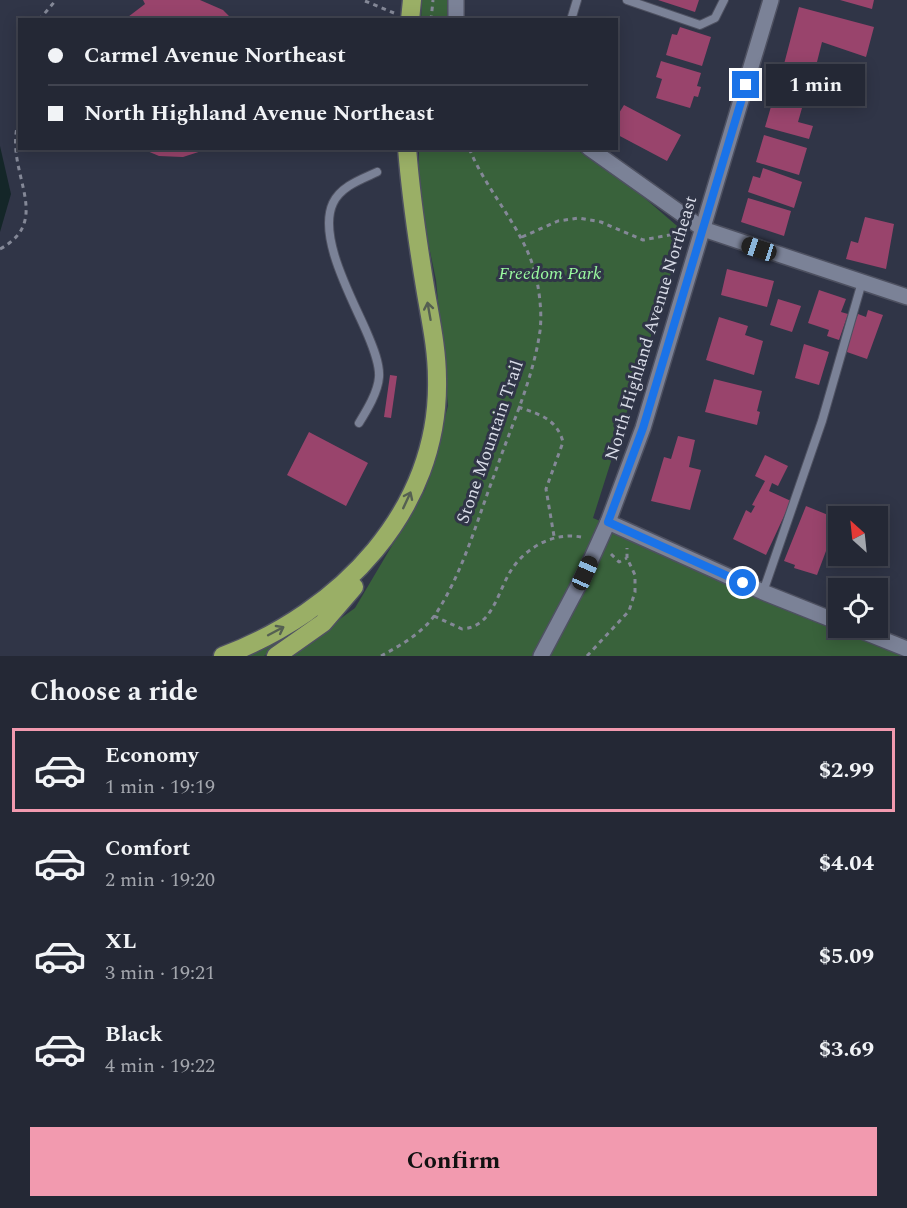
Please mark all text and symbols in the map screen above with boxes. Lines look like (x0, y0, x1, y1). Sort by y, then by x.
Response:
text: Carmel Avenue Northeast (84, 39, 346, 72)
callout: 1 min (767, 64, 866, 106)
text: 1 min (789, 70, 842, 100)
route end (732, 71, 759, 98)
text: North Highland Avenue Northeast (84, 97, 434, 130)
street label: North Highland Avenue Northeast (598, 192, 704, 464)
car (739, 235, 779, 263)
park label: Freedom Park (499, 260, 602, 287)
one-way arrow (424, 301, 435, 321)
street label: Stone Mountain Trail (449, 357, 531, 527)
one-way arrow (401, 491, 413, 509)
north arrow (828, 506, 888, 566)
map controls (828, 506, 888, 638)
car (569, 553, 601, 593)
route start (729, 569, 756, 596)
button: locate (828, 578, 888, 638)
one-way arrow (267, 625, 284, 637)
text: Choose a ride (30, 671, 198, 713)
text: Economy (105, 739, 198, 772)
icon: car (33, 743, 87, 797)
text: $2.99 (819, 754, 874, 787)
text: 1 min · 19:19 (105, 772, 215, 802)
text: Comfort (105, 832, 190, 865)
icon: car (33, 836, 87, 890)
text: $4.04 (819, 847, 874, 880)
text: 2 min · 19:20 (105, 865, 215, 895)
text: XL (105, 925, 136, 958)
icon: car (33, 929, 87, 983)
text: $5.09 (819, 940, 874, 973)
text: 3 min · 19:21 (105, 958, 215, 988)
text: Black (105, 1018, 163, 1051)
icon: car (33, 1022, 87, 1076)
text: $3.69 (819, 1033, 874, 1066)
text: 4 min · 19:22 (105, 1051, 215, 1081)
button: Confirm (30, 1127, 877, 1196)

